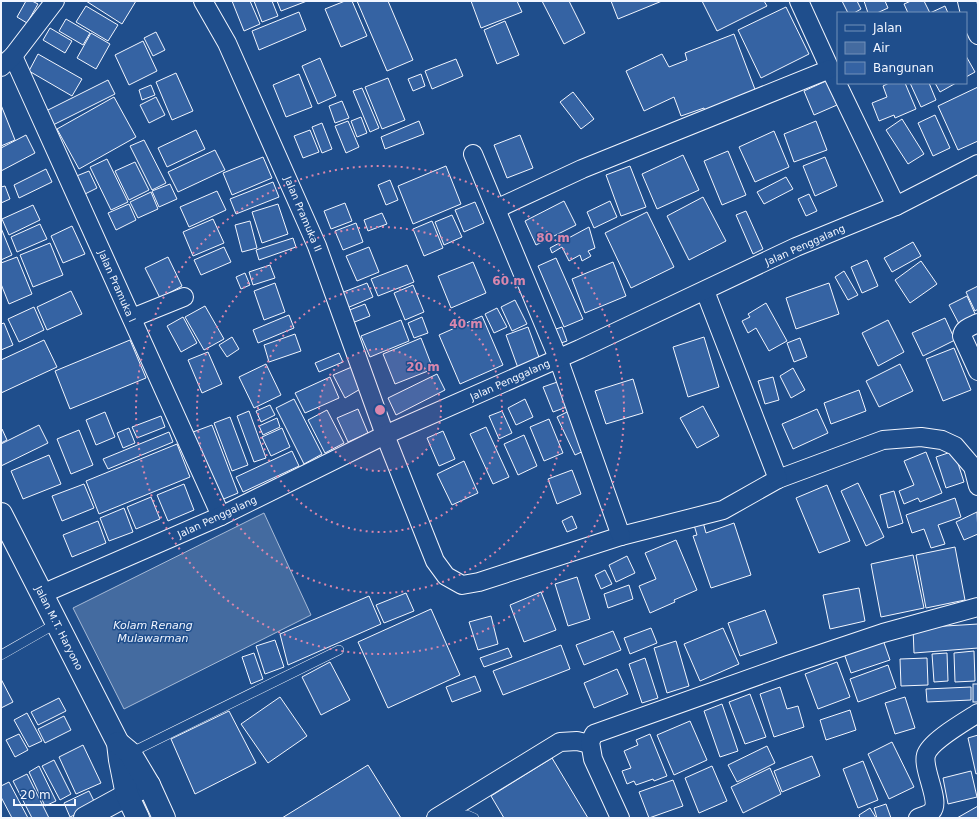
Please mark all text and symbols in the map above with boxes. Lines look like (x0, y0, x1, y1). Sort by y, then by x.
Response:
legend (837, 12, 967, 84)
text: Jalan (872, 21, 902, 35)
text: Air (873, 41, 890, 55)
text: Bangunan (873, 61, 934, 75)
street label: Jalan Pramuka II (282, 174, 324, 253)
street label: Jalan Penggalang (763, 222, 847, 268)
text: 80 m (536, 231, 570, 245)
street label: Jalan Pramuka I (96, 247, 138, 324)
text: 60 m (492, 274, 526, 288)
text: 40 m (449, 317, 483, 331)
street label: Jalan Penggalang (468, 357, 552, 403)
text: 20 m (406, 360, 440, 374)
centre of rings (373, 403, 387, 417)
street label: Jalan Penggalang (175, 494, 258, 541)
street label: Jalan M.T. Haryono (33, 583, 85, 672)
water label: Kolam Renang Mulawarman (113, 619, 193, 645)
scale bar (14, 781, 75, 807)
text: 20 m (20, 788, 51, 802)

